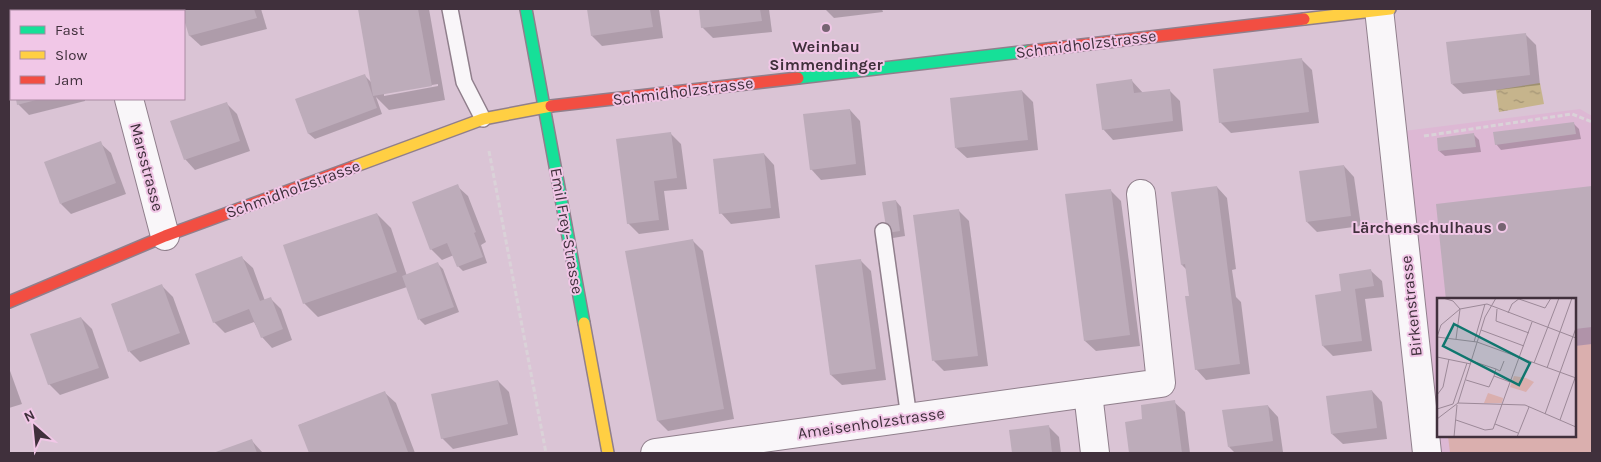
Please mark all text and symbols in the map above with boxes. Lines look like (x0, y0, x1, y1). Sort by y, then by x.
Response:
legend (10, 10, 185, 100)
text: Fast (55, 21, 85, 39)
marker: Weinbau Simmendinger (820, 22, 832, 34)
street label: Schmidholzstrasse (1015, 26, 1157, 62)
place label: Weinbau Simmendinger (769, 37, 883, 74)
text: Slow (55, 46, 87, 64)
text: Jam (55, 71, 83, 89)
street label: Schmidholzstrasse (612, 73, 754, 109)
street label: Marsstrasse (126, 121, 168, 213)
street label: Schmidholzstrasse (223, 156, 363, 222)
street label: Emil Frey-Strasse (547, 166, 587, 296)
place label: Lärchenschulhaus (1352, 218, 1492, 237)
marker: Lärchenschulhaus (1496, 221, 1508, 233)
street label: Birkenstrasse (1396, 255, 1426, 357)
inset map (1437, 298, 1576, 437)
north arrow (10, 402, 60, 452)
street label: Ameisenholzstrasse (796, 403, 946, 443)
text: N (21, 406, 38, 426)

